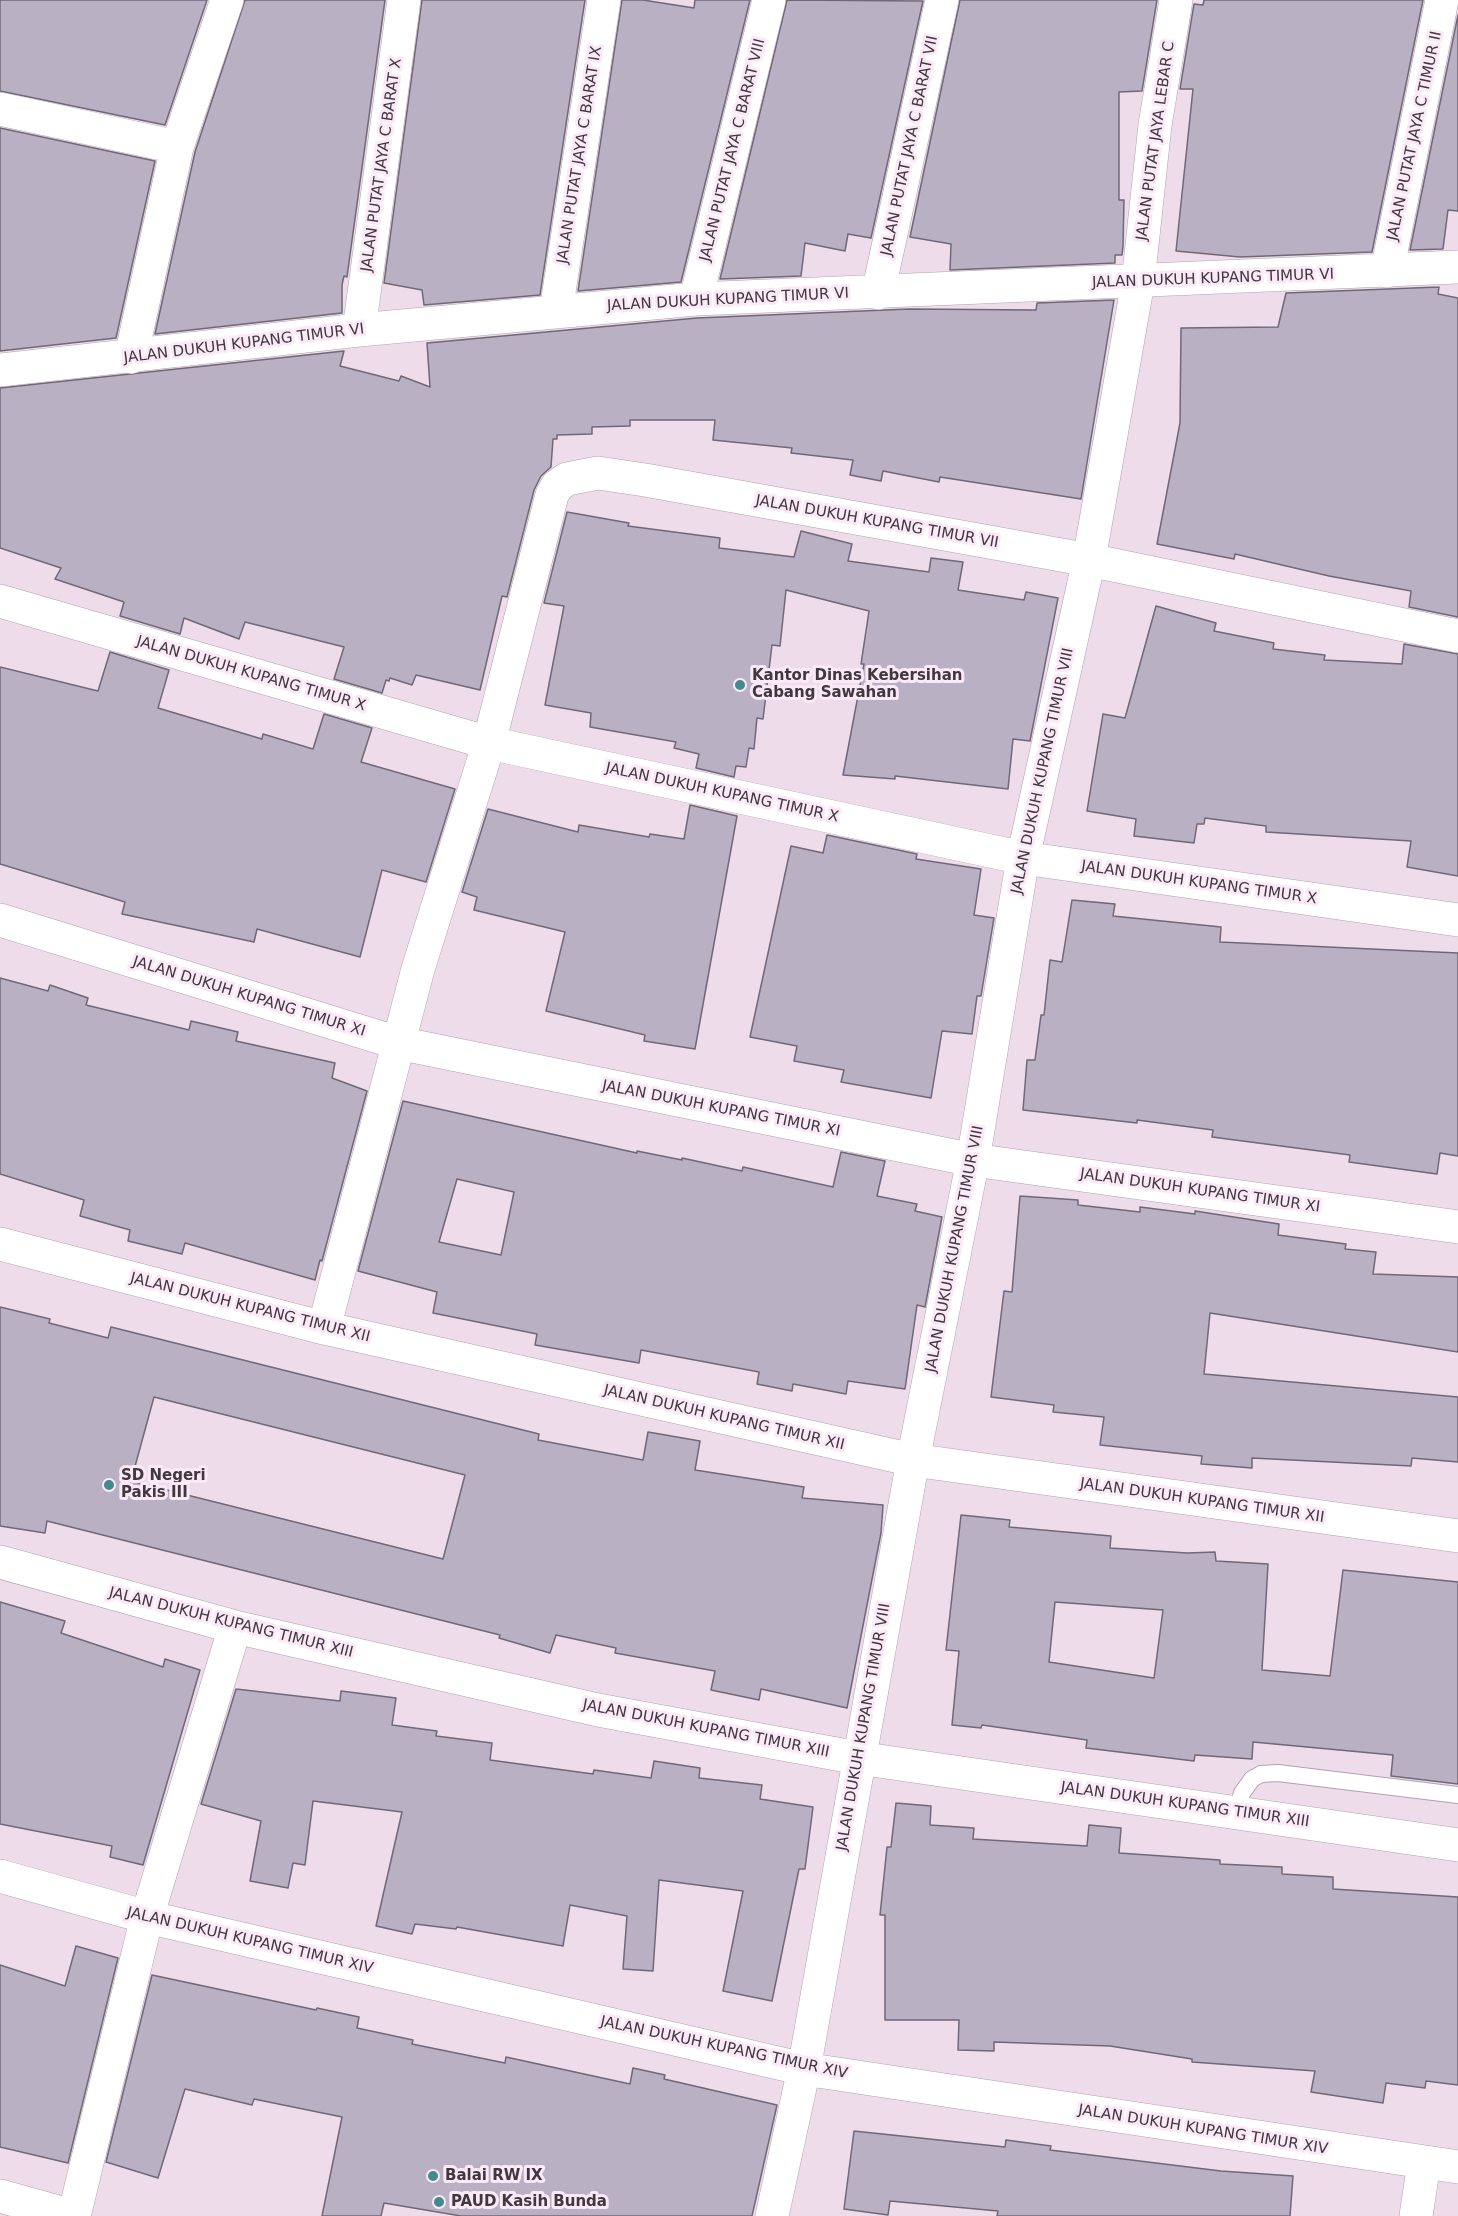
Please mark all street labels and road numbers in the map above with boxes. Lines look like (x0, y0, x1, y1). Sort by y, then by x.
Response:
street label: JALAN PUTAT JAYA C TIMUR II (1384, 30, 1446, 242)
street label: JALAN PUTAT JAYA C BARAT VII (878, 34, 942, 258)
street label: JALAN PUTAT JAYA C BARAT VIII (697, 37, 769, 263)
street label: JALAN PUTAT JAYA LEBAR C (1133, 40, 1179, 242)
street label: JALAN PUTAT JAYA C BARAT IX (554, 45, 606, 265)
street label: JALAN PUTAT JAYA C BARAT X (358, 57, 406, 273)
street label: JALAN DUKUH KUPANG TIMUR VI (1092, 266, 1334, 292)
street label: JALAN DUKUH KUPANG TIMUR VI (607, 285, 849, 315)
street label: JALAN DUKUH KUPANG TIMUR VI (123, 320, 365, 368)
street label: JALAN DUKUH KUPANG TIMUR VII (754, 492, 1000, 552)
street label: JALAN DUKUH KUPANG TIMUR X (134, 633, 368, 715)
street label: JALAN DUKUH KUPANG TIMUR VIII (1008, 646, 1078, 896)
street label: JALAN DUKUH KUPANG TIMUR X (604, 759, 840, 827)
street label: JALAN DUKUH KUPANG TIMUR X (1080, 858, 1318, 908)
street label: JALAN DUKUH KUPANG TIMUR XI (131, 953, 367, 1041)
street label: JALAN DUKUH KUPANG TIMUR XI (600, 1077, 842, 1141)
street label: JALAN DUKUH KUPANG TIMUR VIII (922, 1124, 988, 1374)
street label: JALAN DUKUH KUPANG TIMUR XI (1079, 1165, 1321, 1217)
street label: JALAN DUKUH KUPANG TIMUR XII (128, 1269, 372, 1347)
street label: JALAN DUKUH KUPANG TIMUR XII (602, 1381, 846, 1455)
street label: JALAN DUKUH KUPANG TIMUR XII (1079, 1475, 1325, 1527)
street label: JALAN DUKUH KUPANG TIMUR XIII (107, 1584, 355, 1662)
street label: JALAN DUKUH KUPANG TIMUR VIII (833, 1602, 895, 1852)
street label: JALAN DUKUH KUPANG TIMUR XIII (581, 1696, 831, 1762)
street label: JALAN DUKUH KUPANG TIMUR XIII (1059, 1779, 1311, 1831)
street label: JALAN DUKUH KUPANG TIMUR XIV (125, 1904, 375, 1978)
street label: JALAN DUKUH KUPANG TIMUR XIV (599, 2013, 849, 2083)
street label: JALAN DUKUH KUPANG TIMUR XIV (1077, 2101, 1329, 2159)

